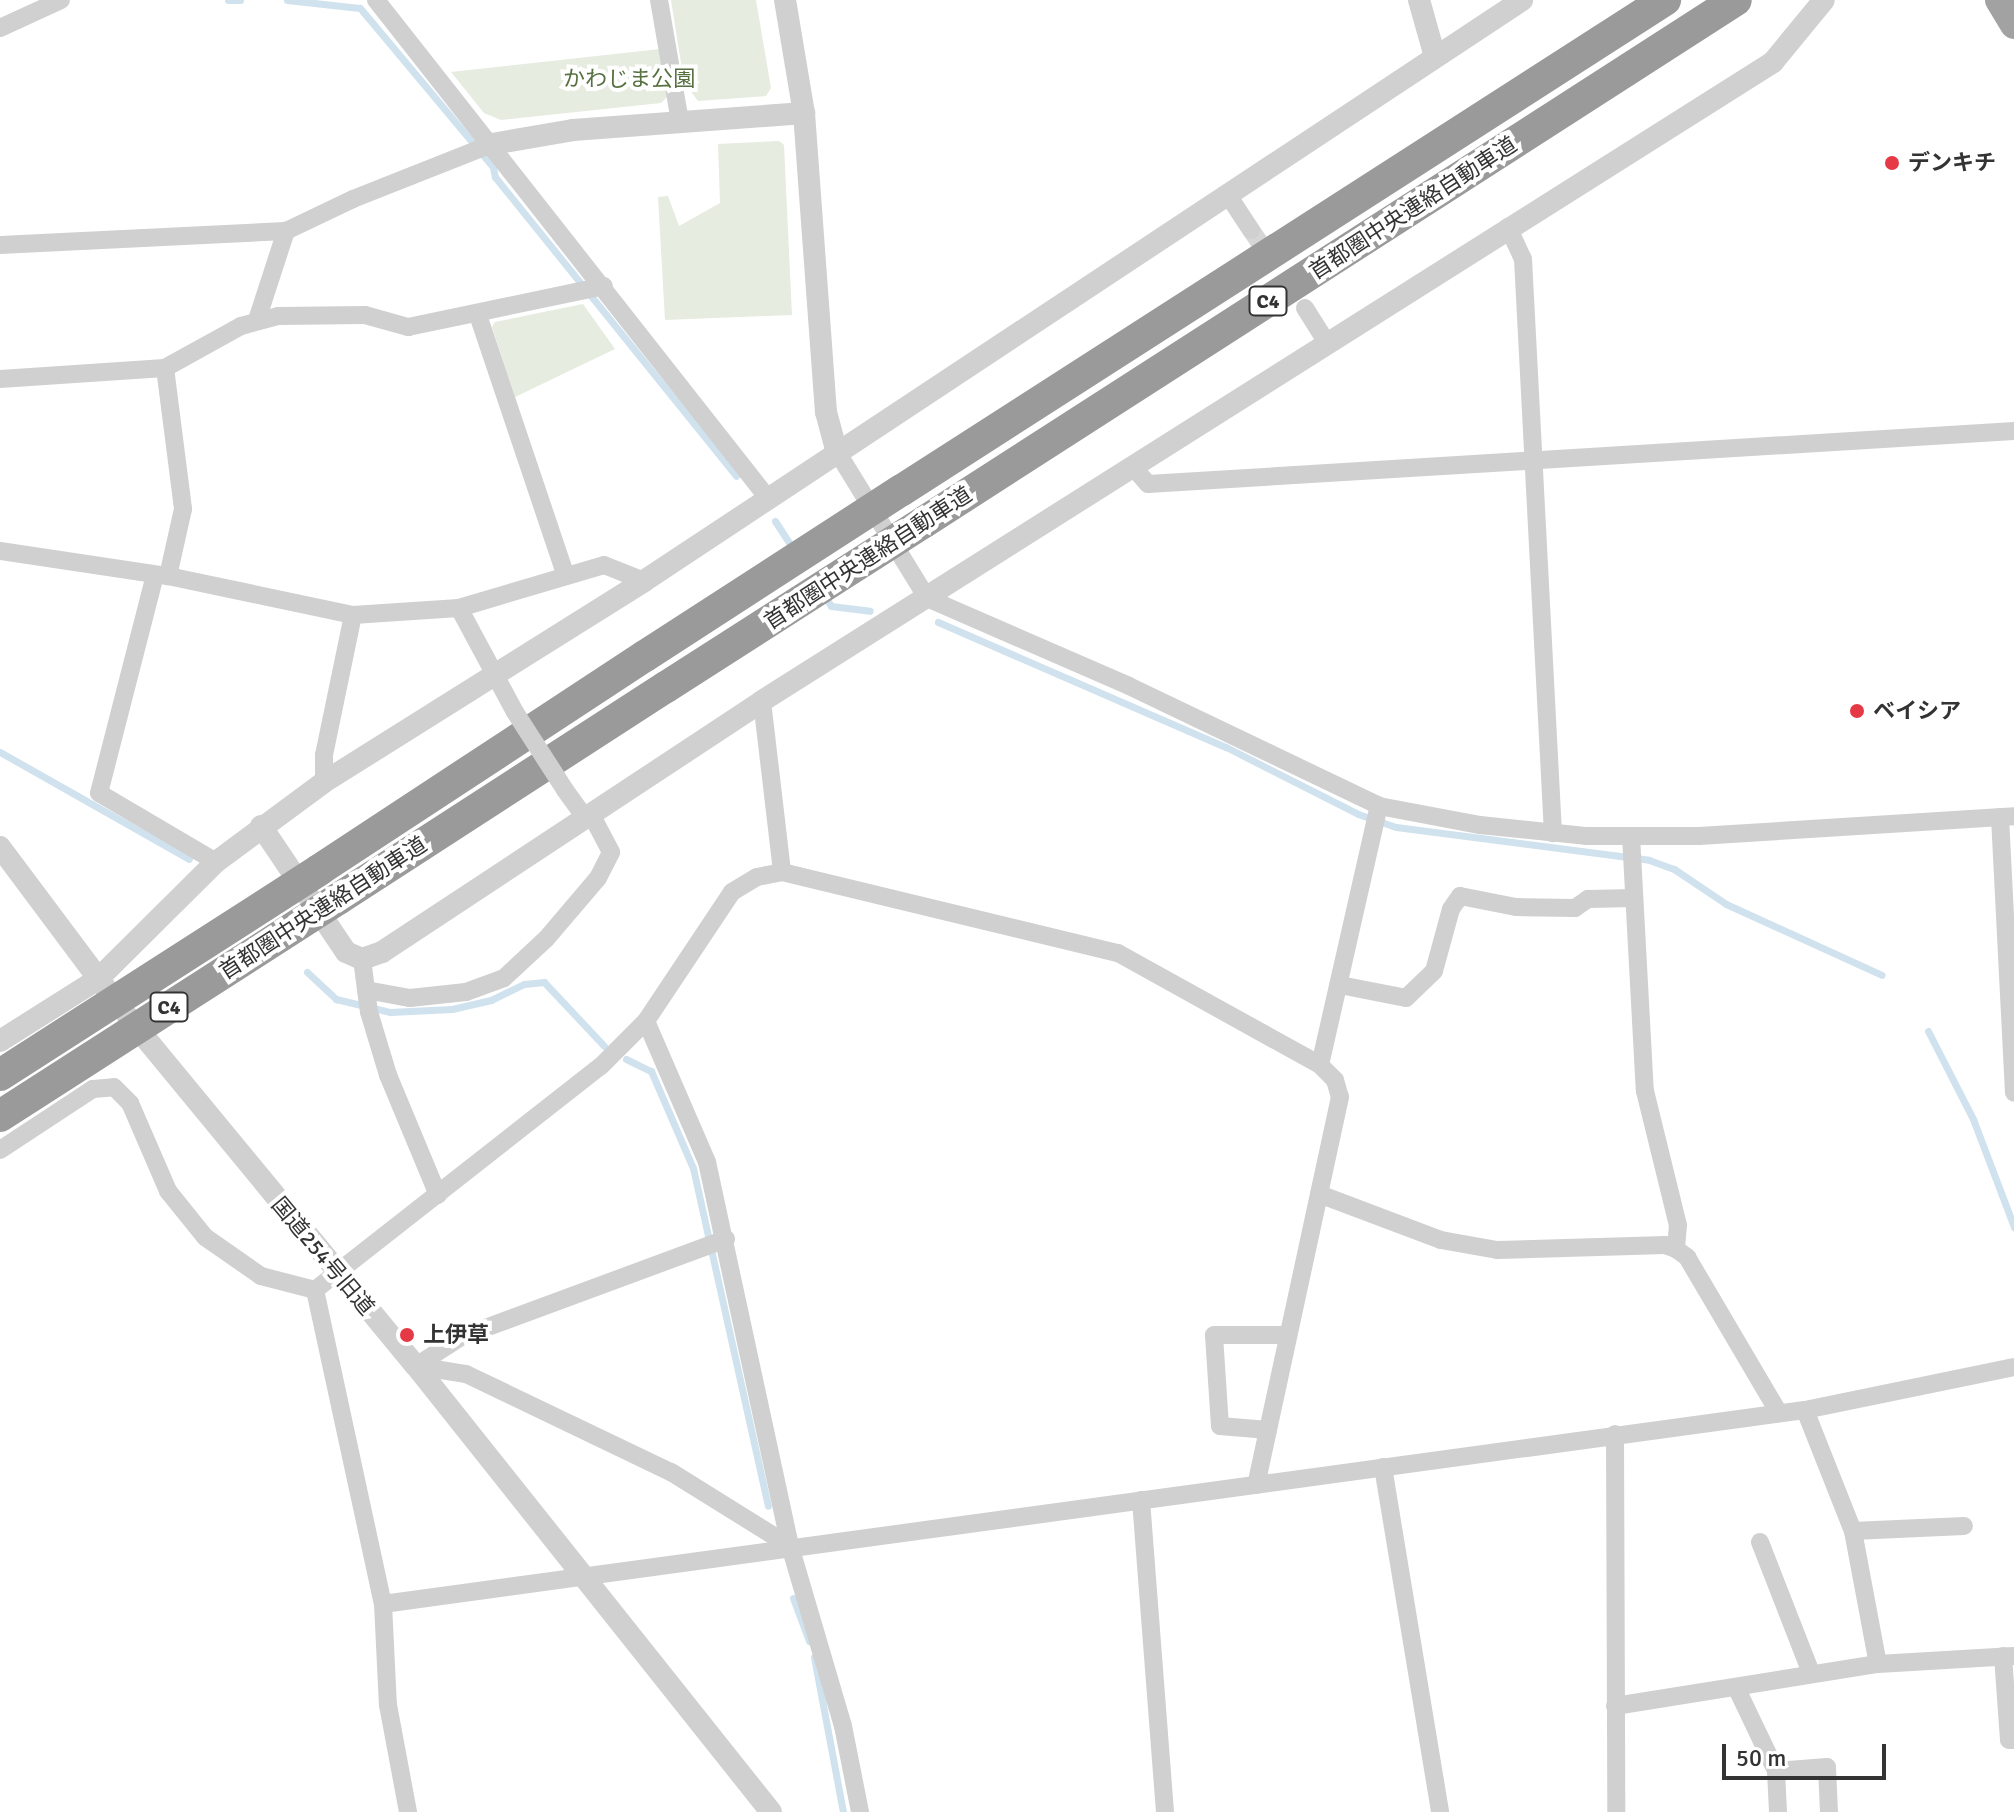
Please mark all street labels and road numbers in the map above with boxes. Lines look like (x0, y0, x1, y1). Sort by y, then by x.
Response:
street label: 首都圏中央連絡自動車道 (1304, 131, 1522, 285)
road number: C4 (1248, 285, 1288, 317)
street label: 首都圏中央連絡自動車道 (759, 481, 977, 635)
street label: 首都圏中央連絡自動車道 (214, 831, 432, 985)
road number: C4 (149, 991, 189, 1023)
street label: 国道254号旧道 (266, 1192, 380, 1320)

